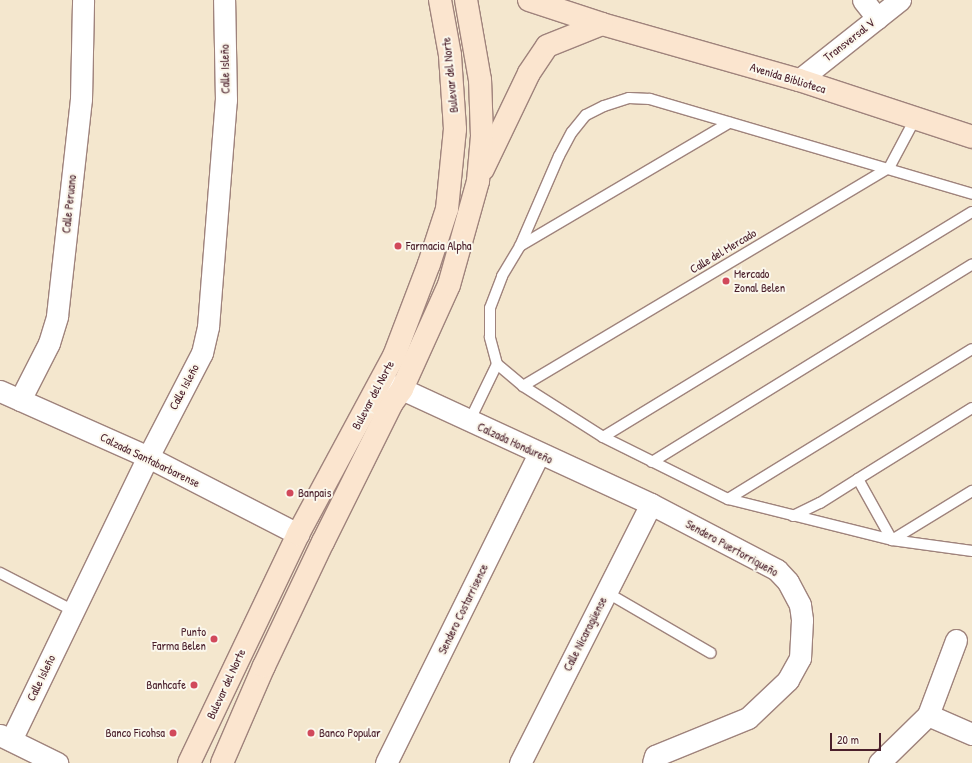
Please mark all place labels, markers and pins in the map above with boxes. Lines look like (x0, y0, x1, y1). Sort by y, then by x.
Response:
place label: Farmacia Alpha (406, 239, 471, 253)
marker: Farmacia Alpha (393, 241, 403, 251)
place label: Mercado Zonal Belen (734, 267, 785, 295)
marker: Mercado Zonal Belen (721, 276, 731, 286)
place label: Banpais (298, 486, 331, 500)
marker: Banpais (285, 488, 295, 498)
place label: Punto Farma Belen (152, 625, 206, 653)
marker: Punto Farma Belen (209, 634, 219, 644)
place label: Banhcafe (146, 678, 186, 692)
marker: Banhcafe (189, 680, 199, 690)
place label: Banco Ficohsa (105, 726, 165, 740)
place label: Banco Popular (319, 726, 381, 740)
marker: Banco Ficohsa (168, 728, 178, 738)
marker: Banco Popular (306, 728, 316, 738)

